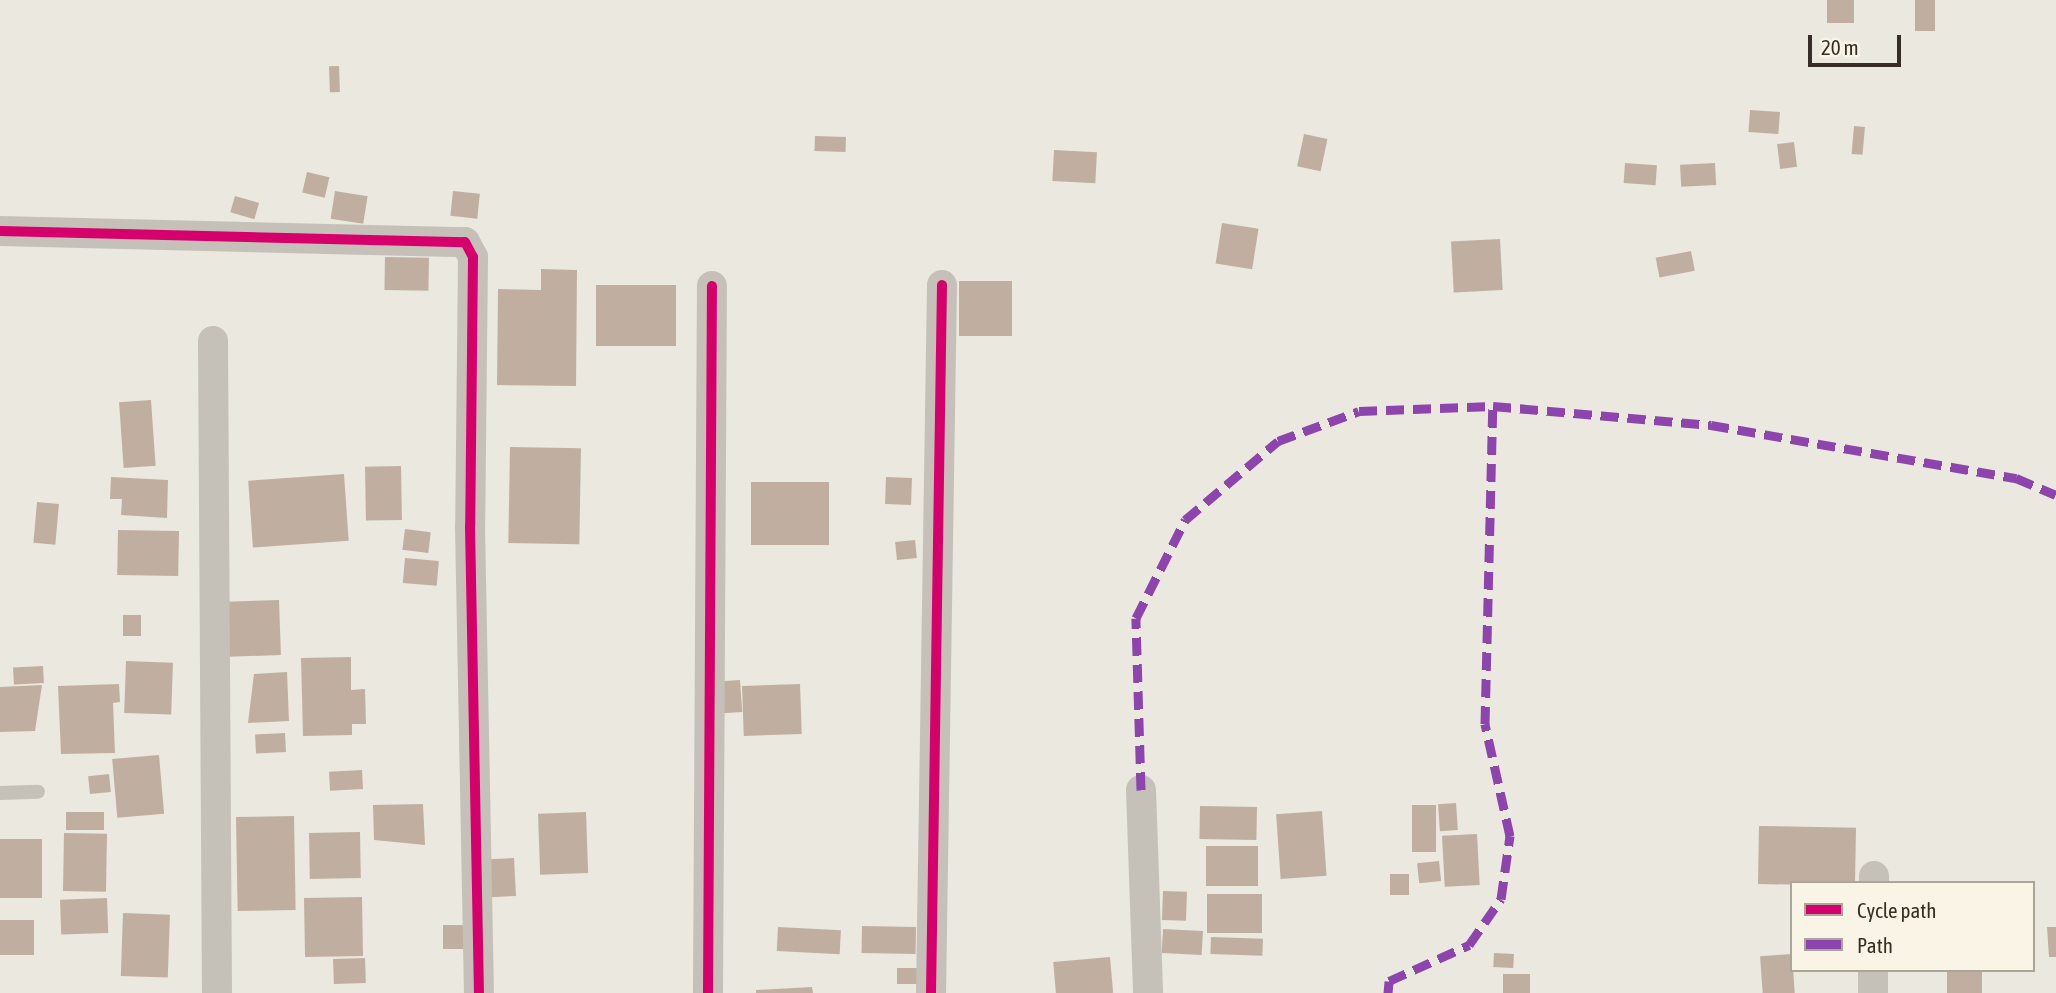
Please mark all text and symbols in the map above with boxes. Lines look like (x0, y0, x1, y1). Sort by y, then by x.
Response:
scale bar (1811, 21, 1904, 65)
text: 20 m (1821, 35, 1859, 59)
legend (1790, 881, 2035, 972)
text: Cycle path (1857, 898, 1936, 922)
text: Path (1857, 933, 1893, 957)

